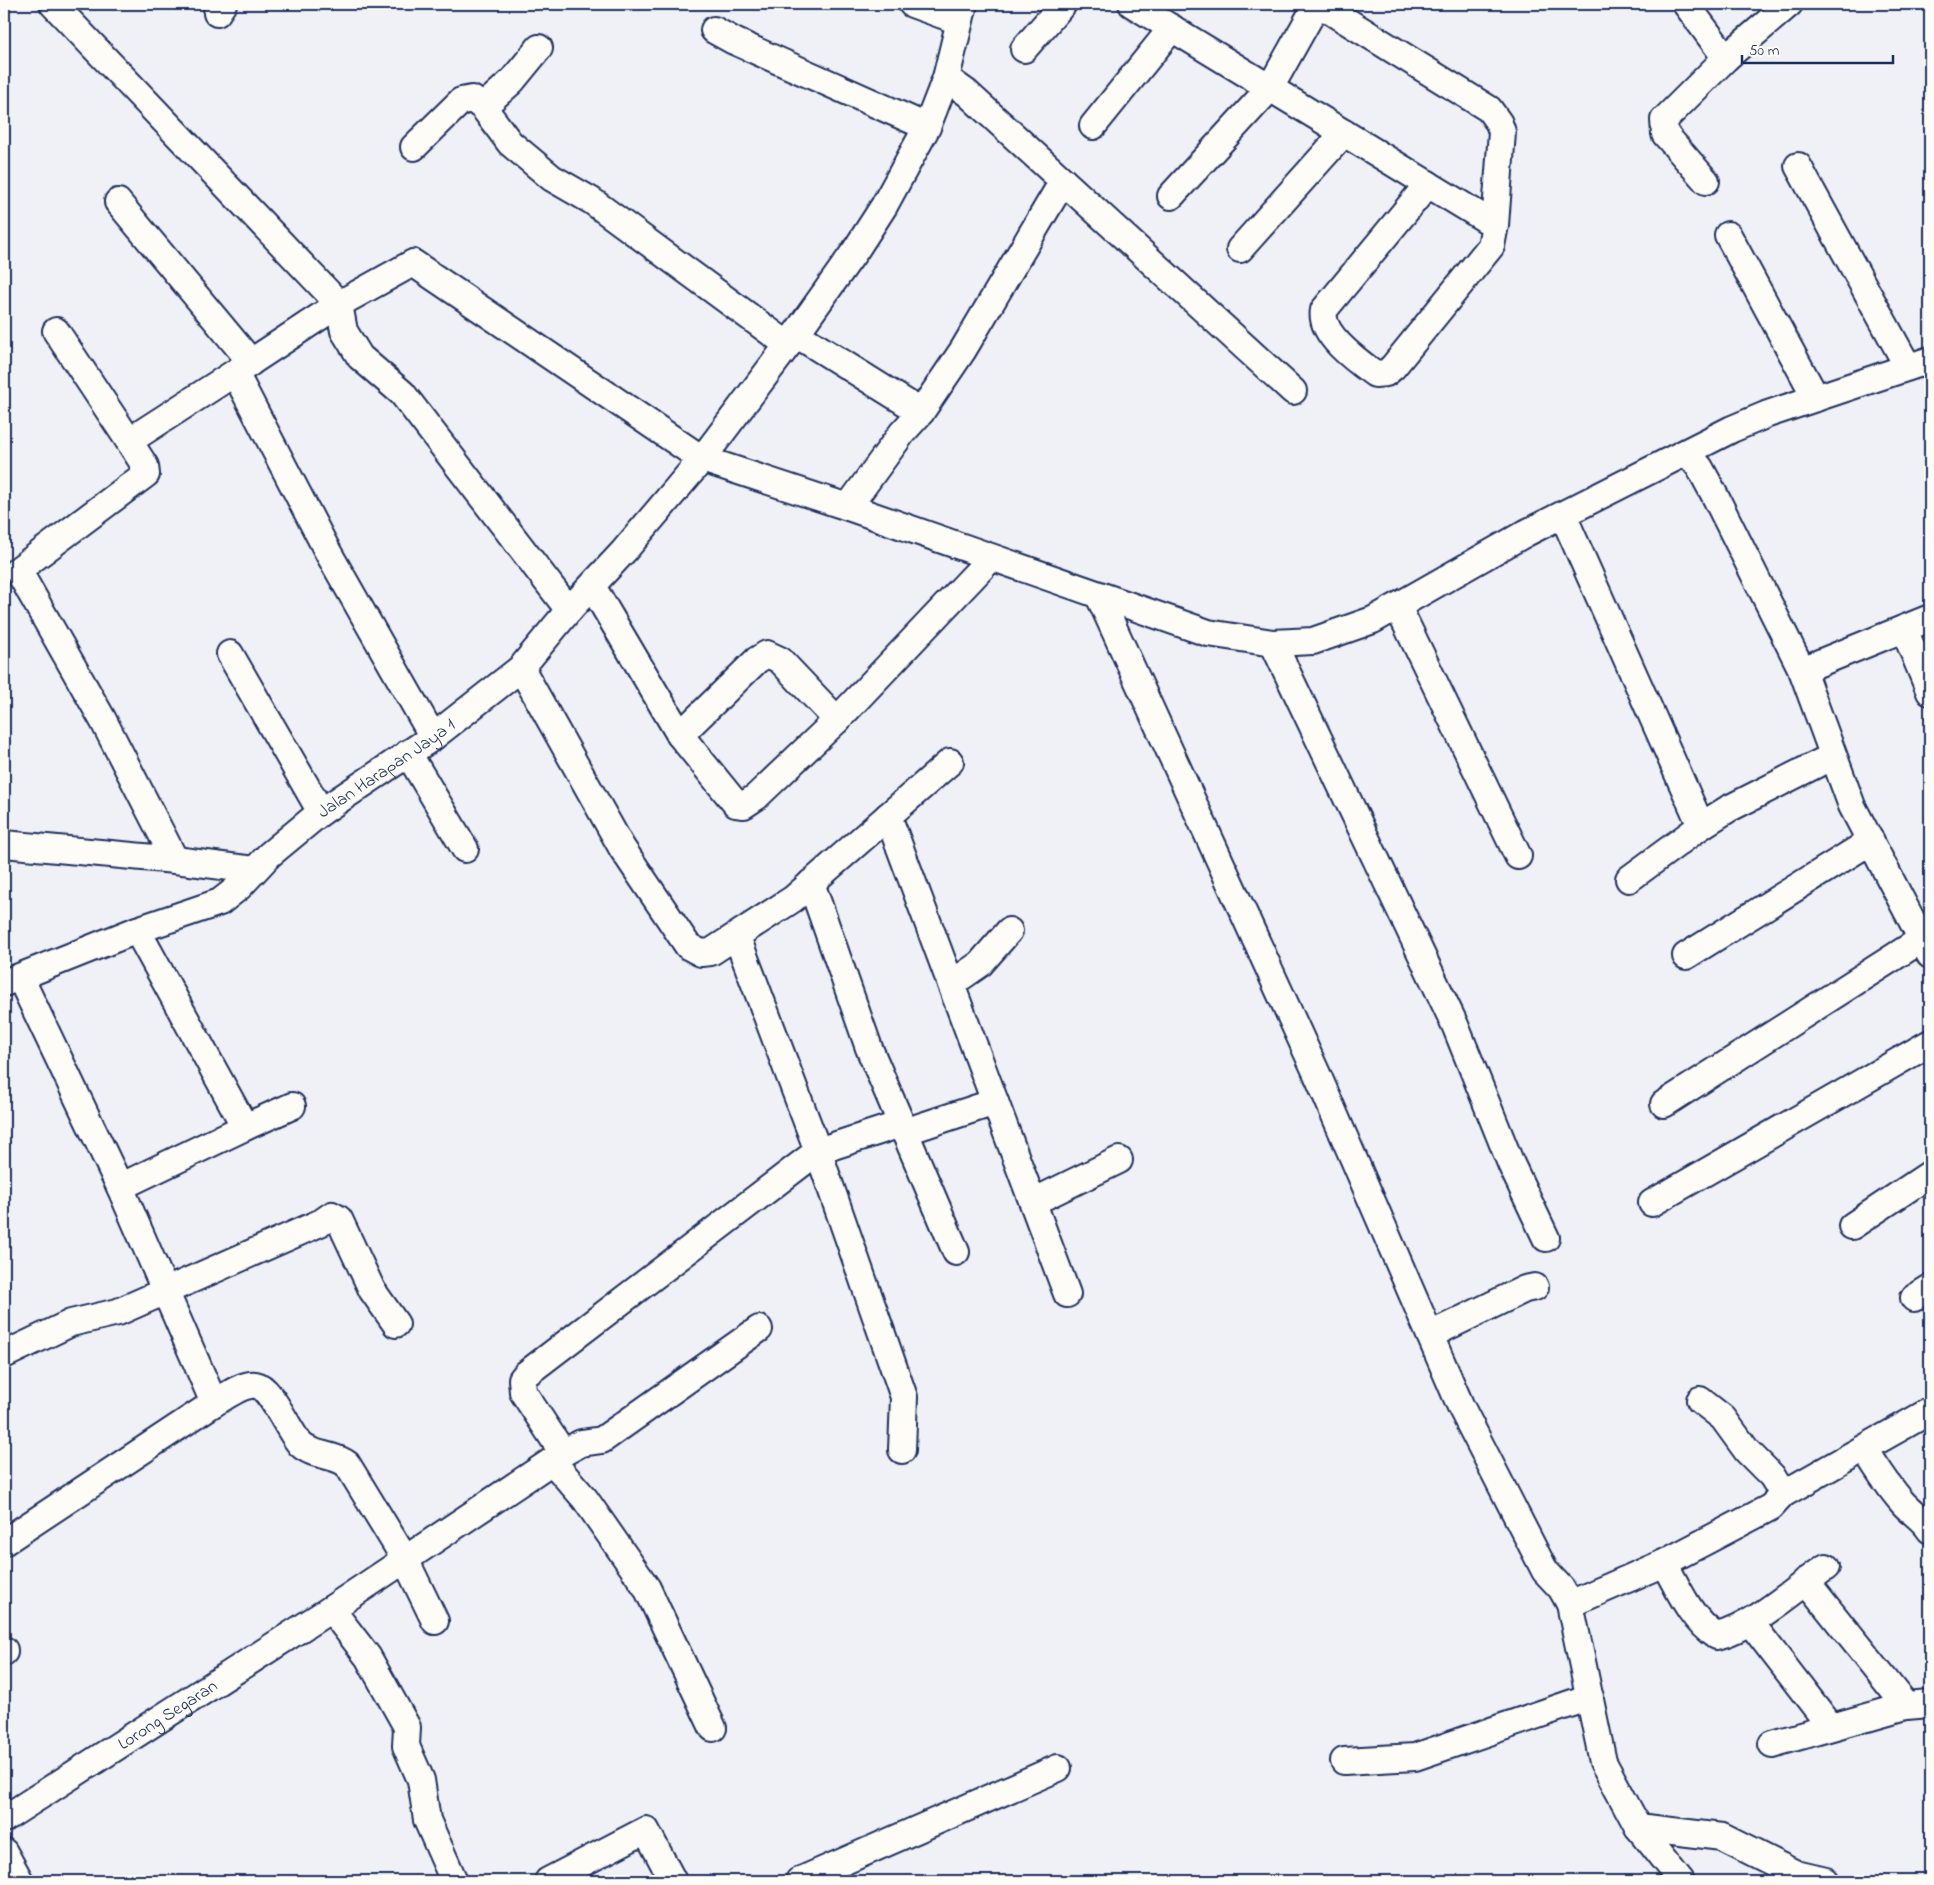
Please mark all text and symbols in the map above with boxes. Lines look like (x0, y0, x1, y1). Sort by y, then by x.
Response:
scale bar (1742, 32, 1893, 64)
text: 50 m (1749, 40, 1780, 62)
street label: Jalan Harapan Jaya 1 (313, 713, 462, 826)
street label: Lorong Segaran (113, 1674, 223, 1758)

